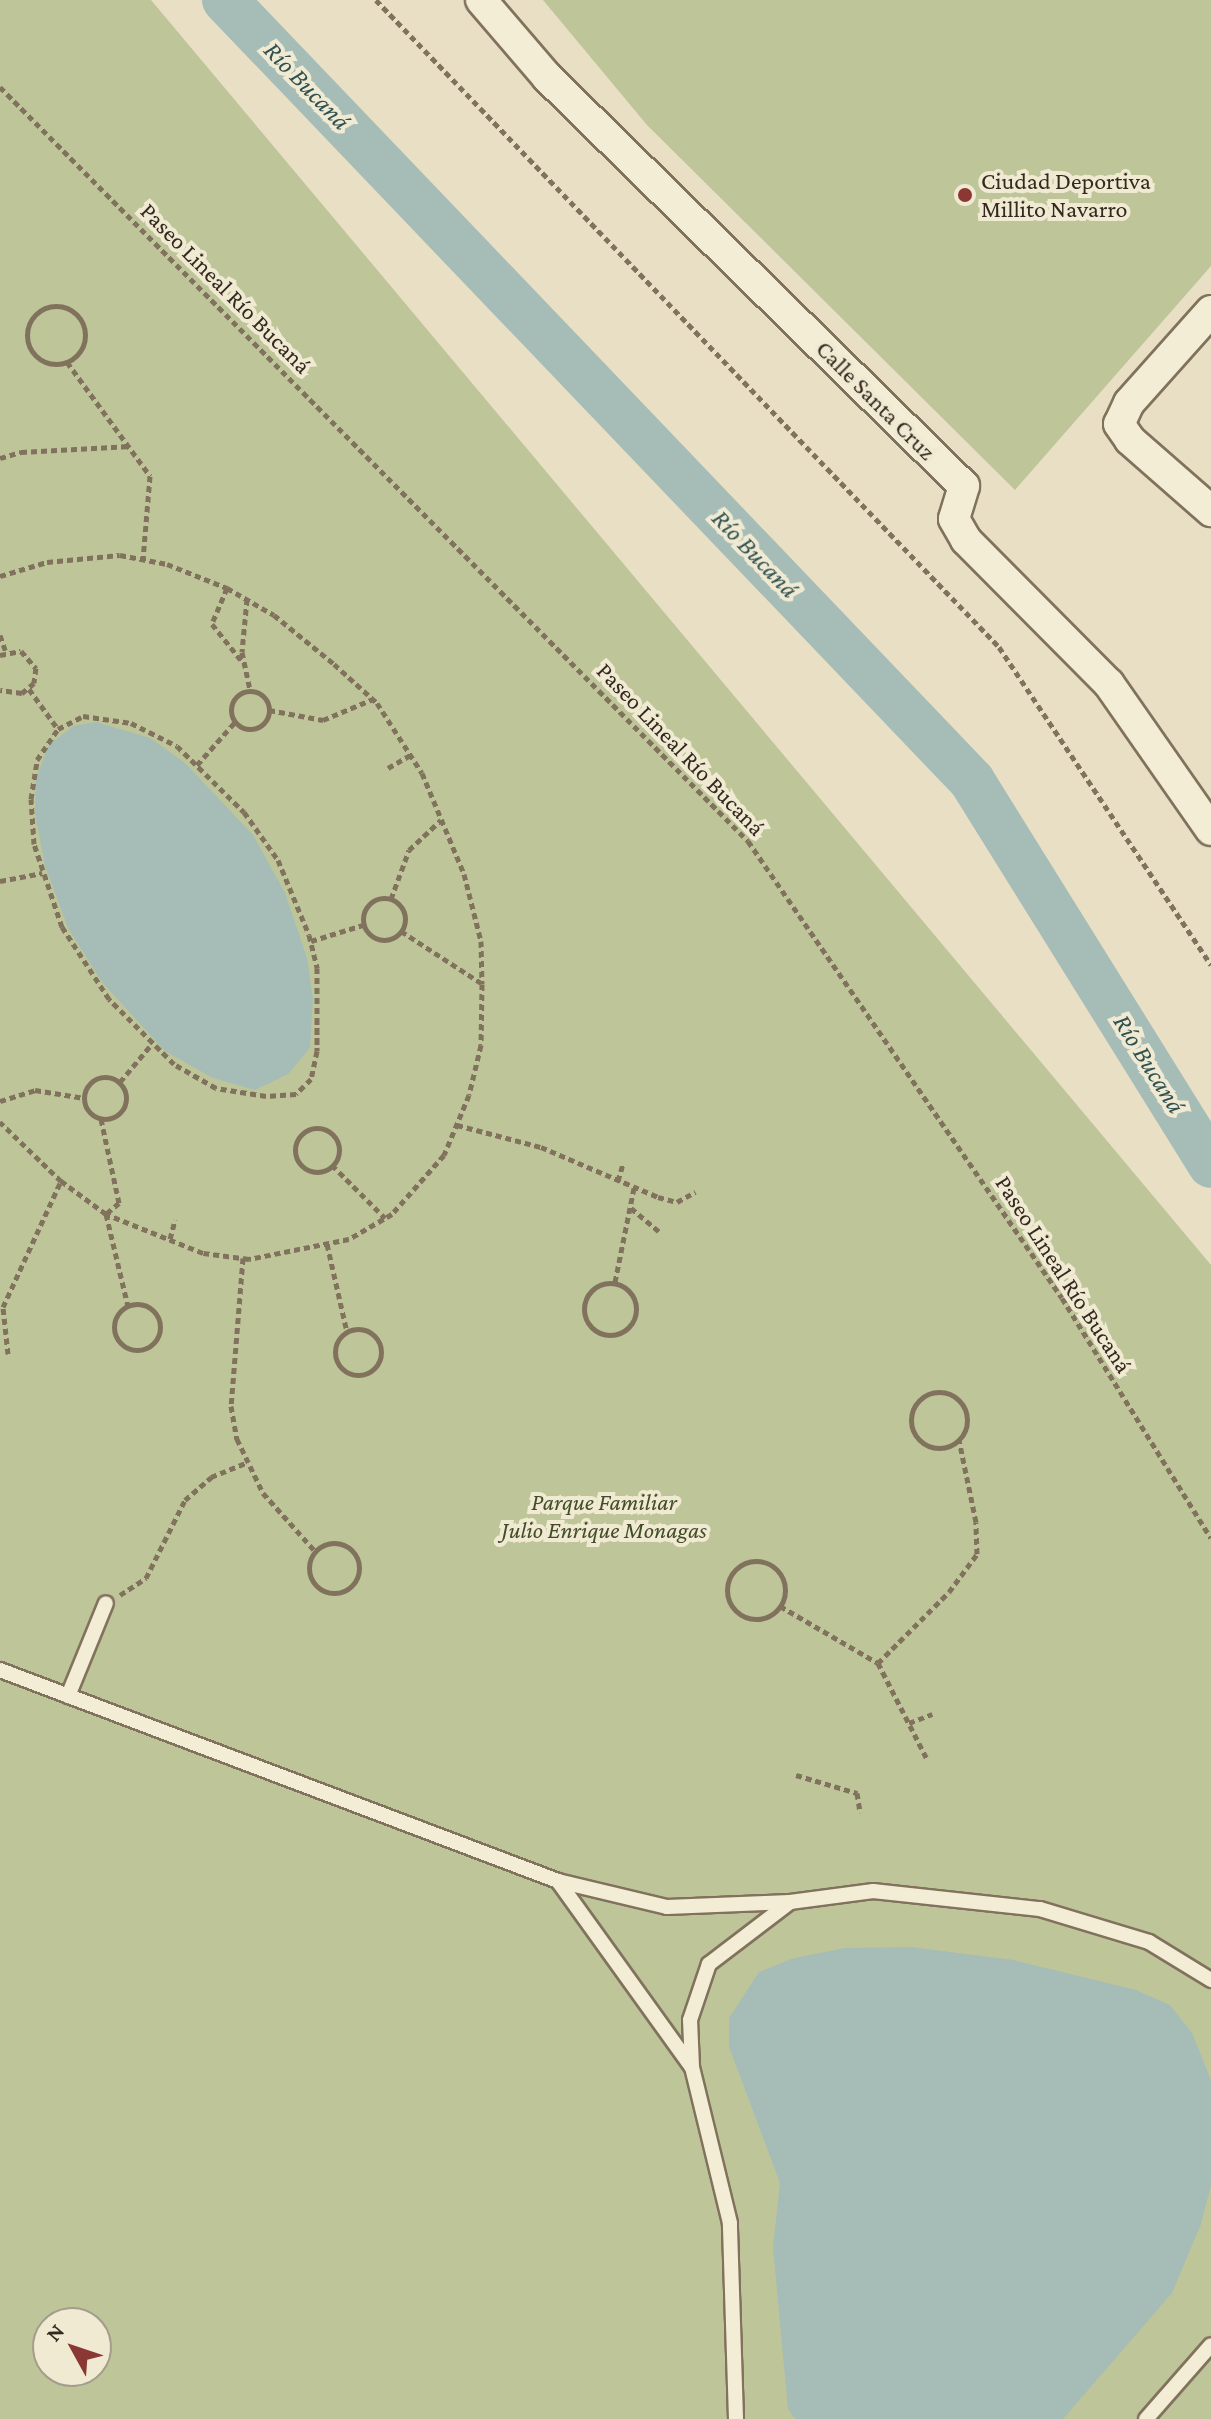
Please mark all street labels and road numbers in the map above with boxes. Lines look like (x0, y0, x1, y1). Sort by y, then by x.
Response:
street label: Paseo Lineal Río Bucaná (135, 197, 317, 379)
street label: Calle Santa Cruz (810, 334, 942, 466)
street label: Paseo Lineal Río Bucaná (591, 656, 771, 842)
street label: Paseo Lineal Río Bucaná (989, 1170, 1139, 1378)

